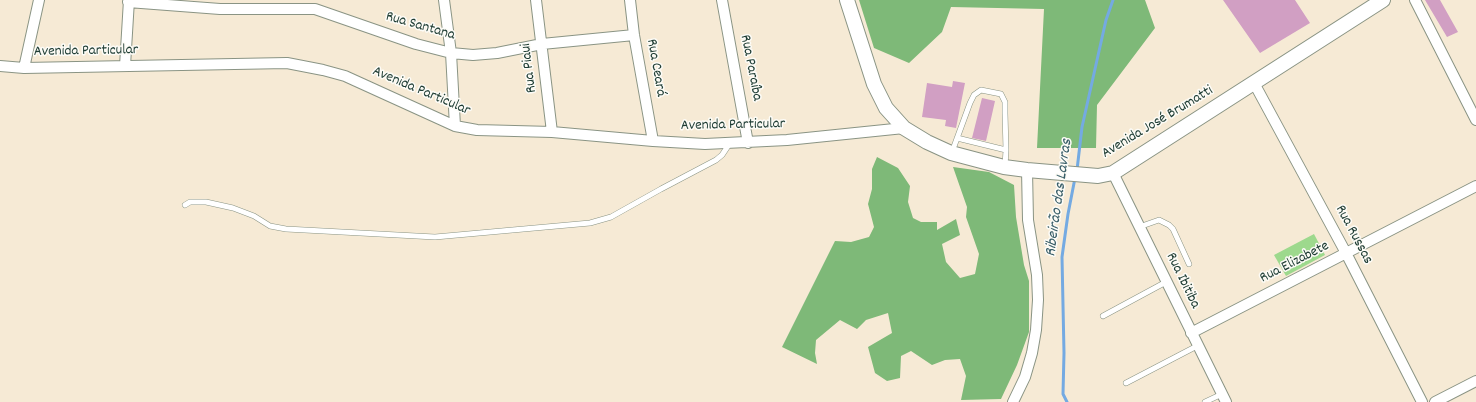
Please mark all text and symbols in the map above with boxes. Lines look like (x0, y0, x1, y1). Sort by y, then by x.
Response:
street label: Rua Santana (383, 9, 457, 45)
street label: Rua Paraíba (735, 33, 765, 103)
street label: Rua Ceará (641, 38, 669, 98)
street label: Avenida Particular (34, 42, 138, 62)
street label: Rua Piaui (518, 42, 542, 94)
street label: Avenida Particular (369, 63, 473, 121)
street label: Avenida José Brumatti (1099, 83, 1217, 163)
street label: Avenida Particular (681, 116, 785, 136)
water label: Ribeirão das Lavras (1042, 138, 1078, 258)
street label: Rua Russas (1330, 203, 1376, 267)
street label: Rua Elizabete (1257, 238, 1333, 288)
street label: Rua Ibitiba (1161, 250, 1203, 312)

